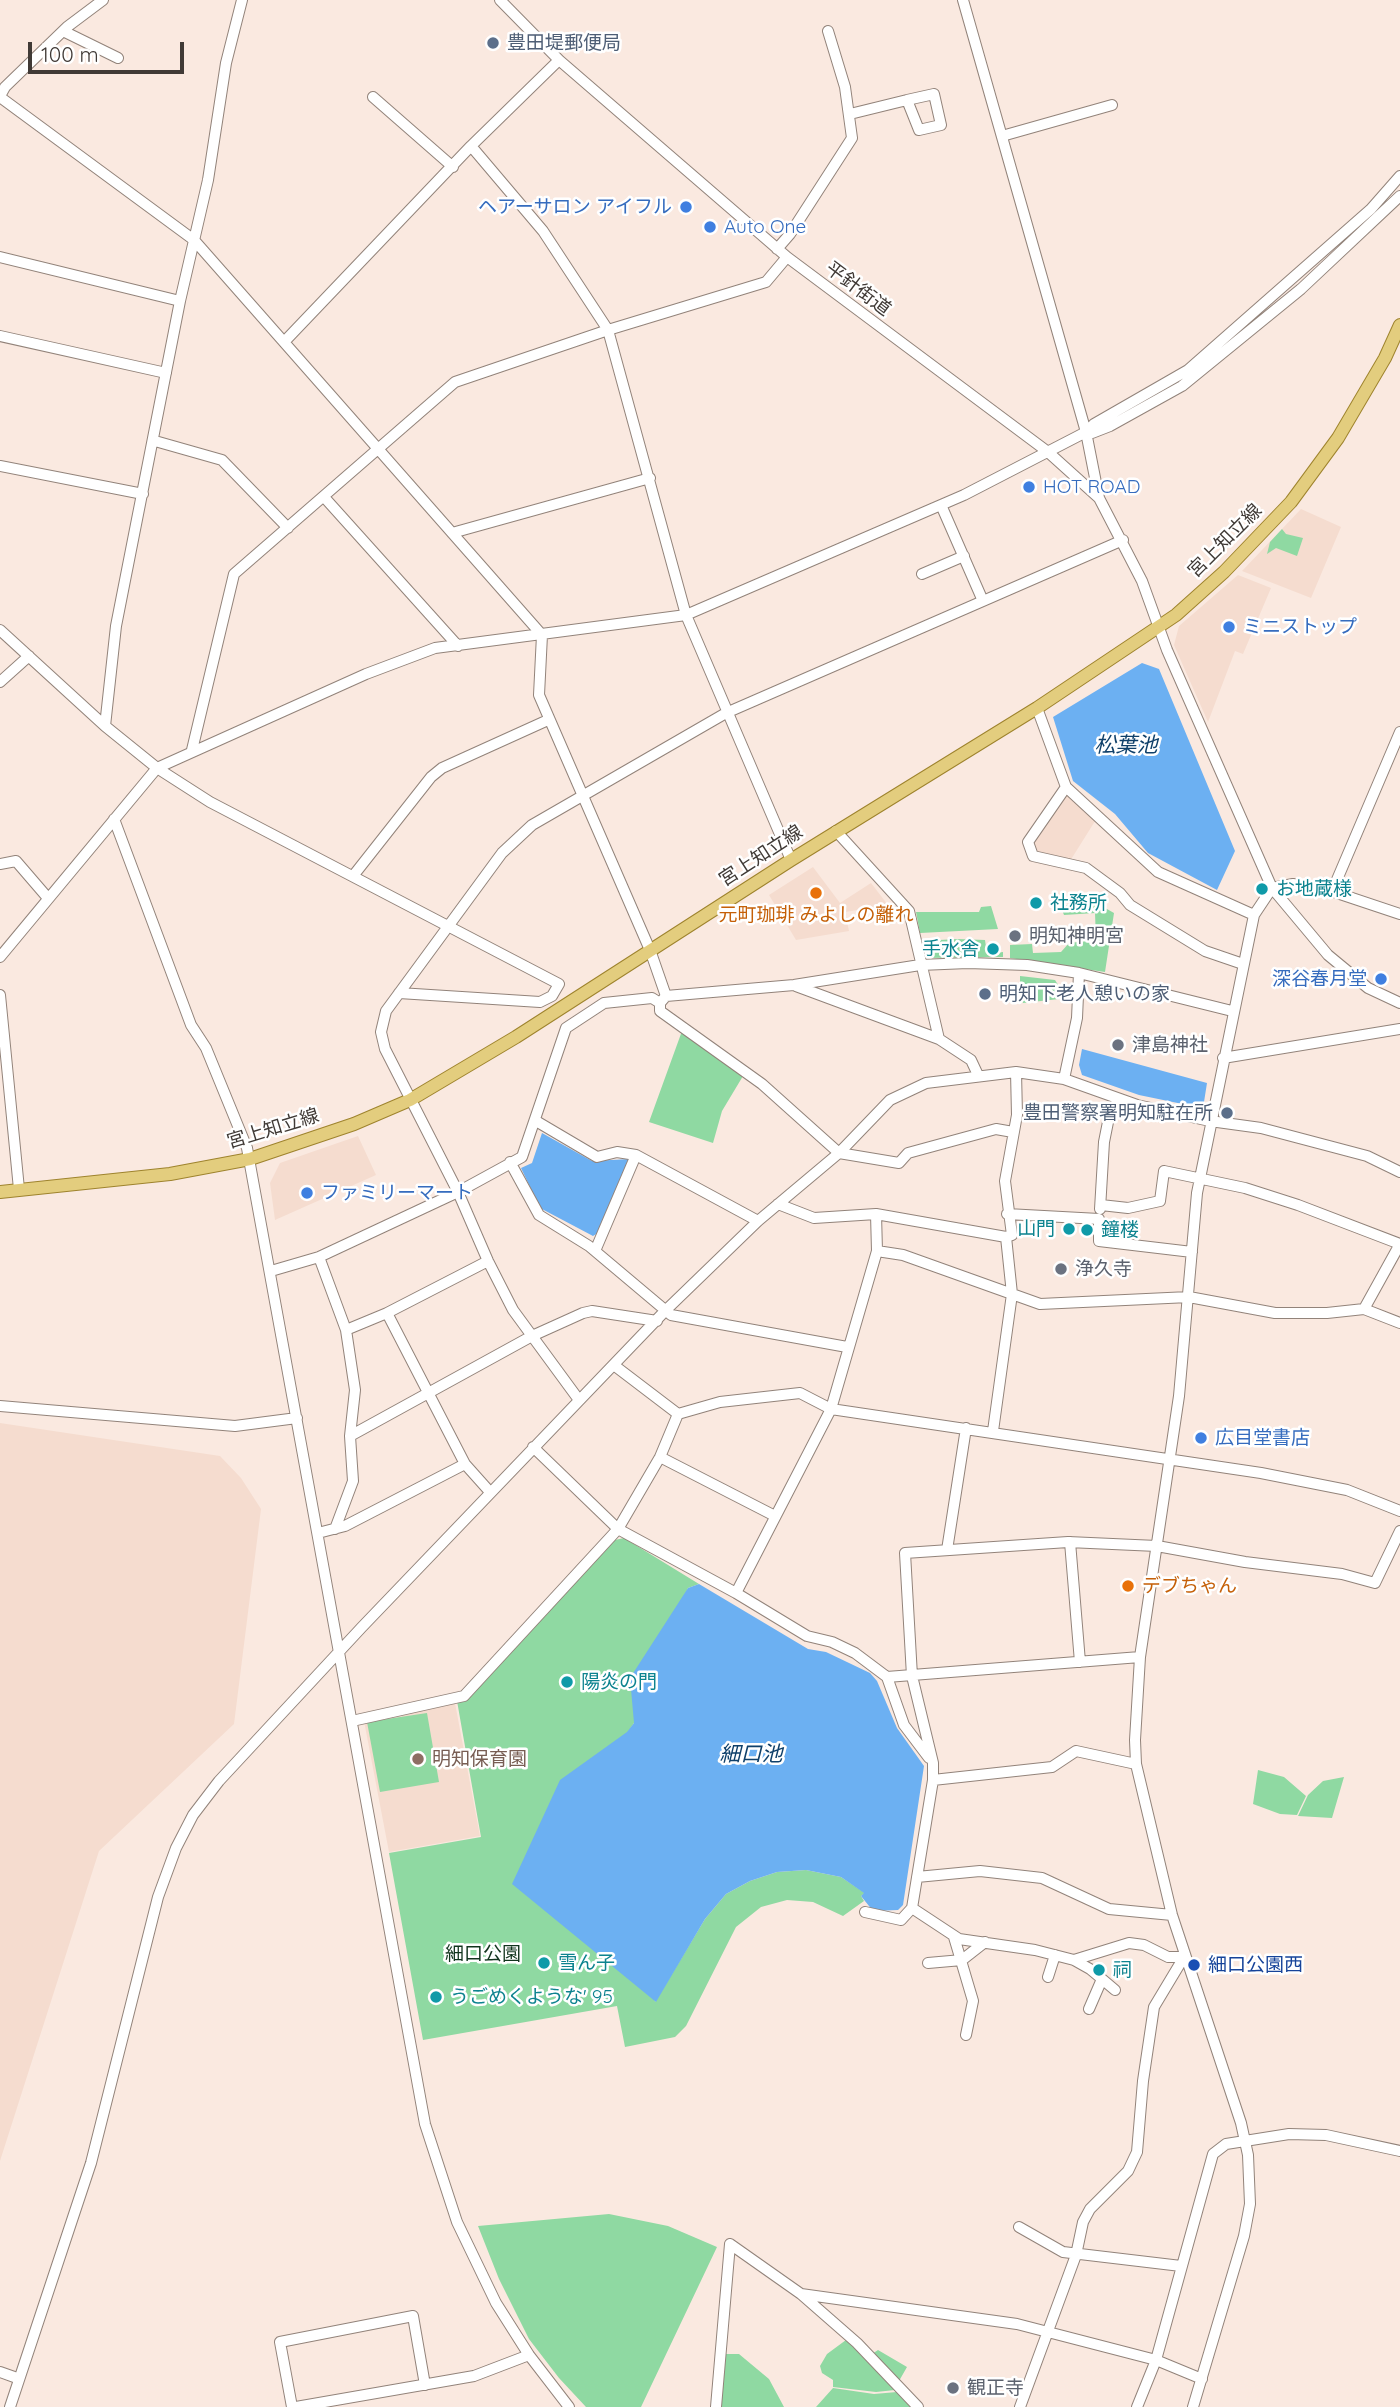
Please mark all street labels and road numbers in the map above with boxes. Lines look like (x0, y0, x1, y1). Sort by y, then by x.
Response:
street label: 平針街道 (821, 257, 895, 321)
street label: 宮上知立線 (1183, 499, 1267, 583)
street label: 宮上知立線 (715, 821, 807, 891)
street label: 宮上知立線 (224, 1104, 322, 1154)

